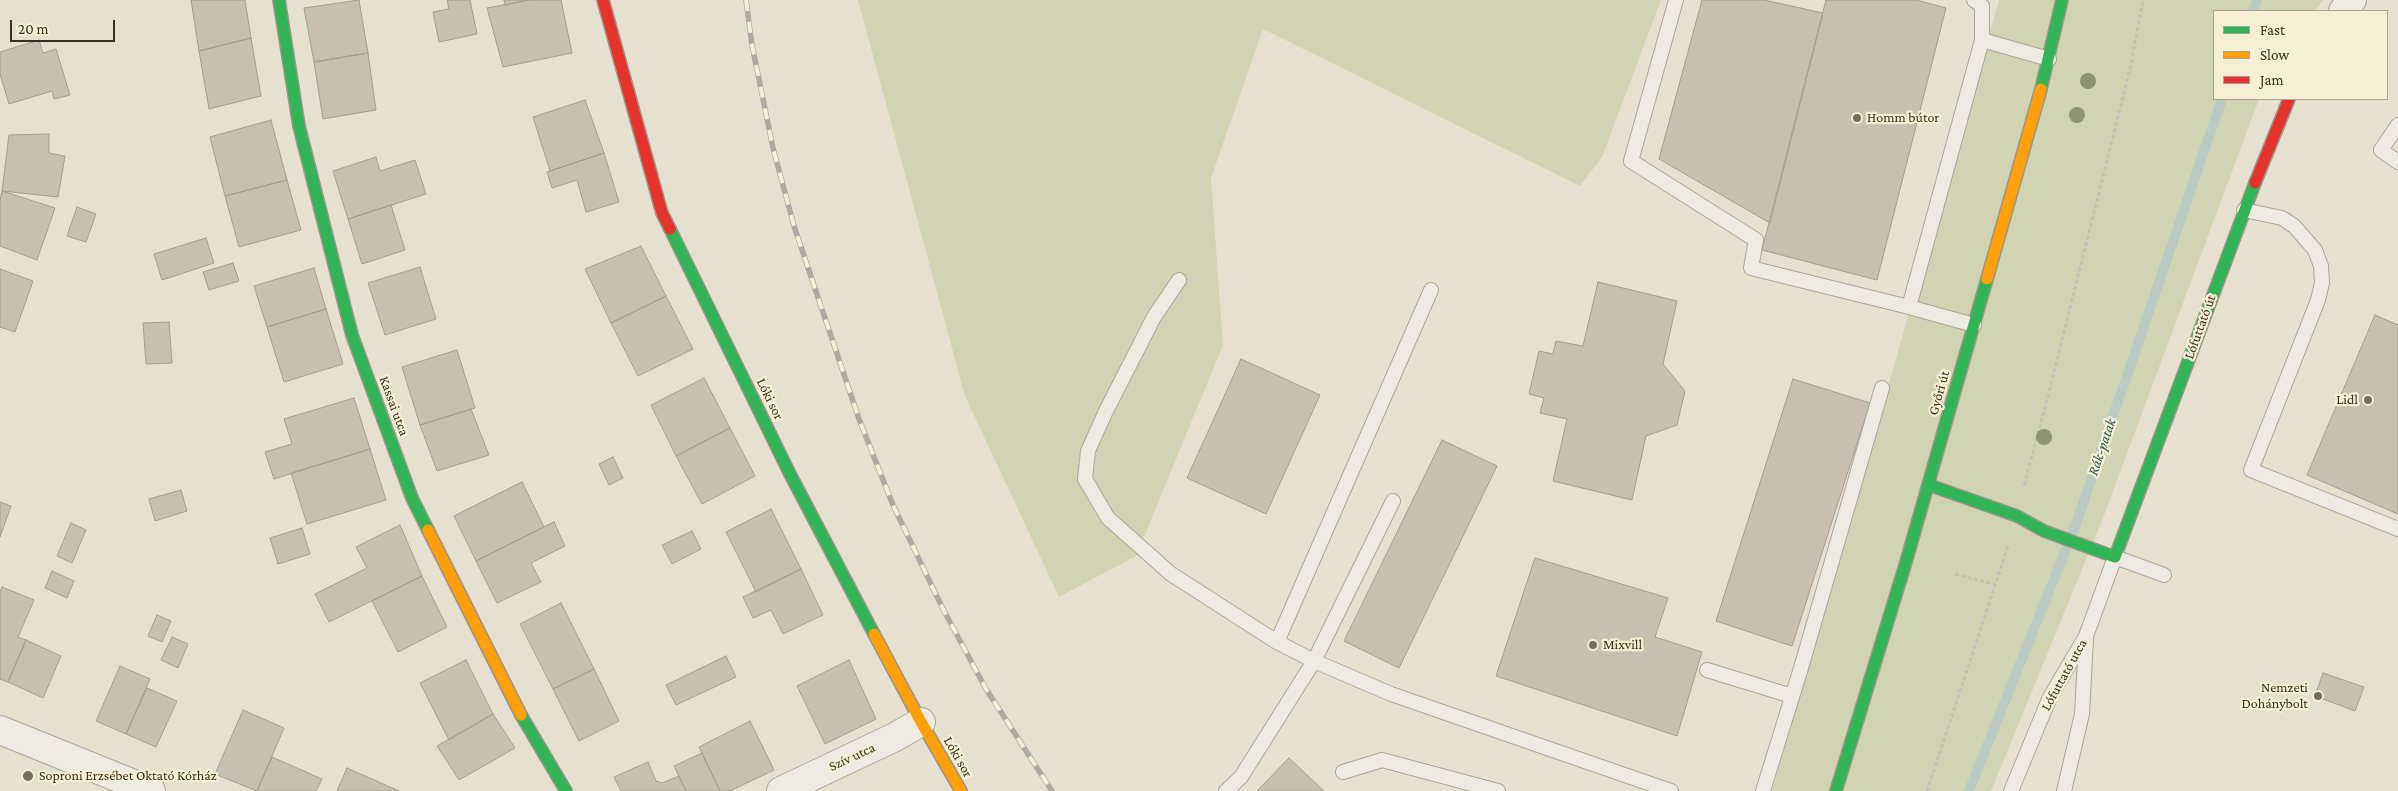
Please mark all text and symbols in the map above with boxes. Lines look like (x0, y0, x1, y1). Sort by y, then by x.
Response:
scale bar (12, 10, 118, 42)
legend (2213, 10, 2388, 100)
text: 20 m (18, 21, 49, 37)
text: Fast (2260, 22, 2285, 38)
text: Slow (2260, 47, 2289, 63)
text: Jam (2260, 72, 2283, 88)
place label: Homm bútor (1867, 110, 1939, 126)
marker: Homm bútor (1851, 112, 1863, 124)
street label: Lófuttató út (2181, 292, 2219, 362)
street label: Győri út (1925, 369, 1953, 417)
street label: Kassai utca (375, 374, 413, 438)
street label: Lóki sor (753, 375, 787, 423)
place label: Lidl (2336, 392, 2358, 408)
marker: Lidl (2362, 394, 2374, 406)
water label: Rák-patak (2084, 416, 2120, 478)
street label: Lófuttató utca (2037, 636, 2091, 714)
place label: Mixvill (1603, 637, 1642, 653)
marker: Mixvill (1587, 639, 1599, 651)
place label: Nemzeti Dohánybolt (2241, 680, 2308, 712)
marker: Nemzeti Dohánybolt (2312, 690, 2324, 702)
street label: Lóki sor (940, 734, 976, 780)
street label: Szív utca (826, 739, 878, 775)
place label: Soproni Erzsébet Oktató Kórház (39, 768, 217, 784)
marker: Soproni Erzsébet Oktató Kórház (21, 769, 35, 783)

